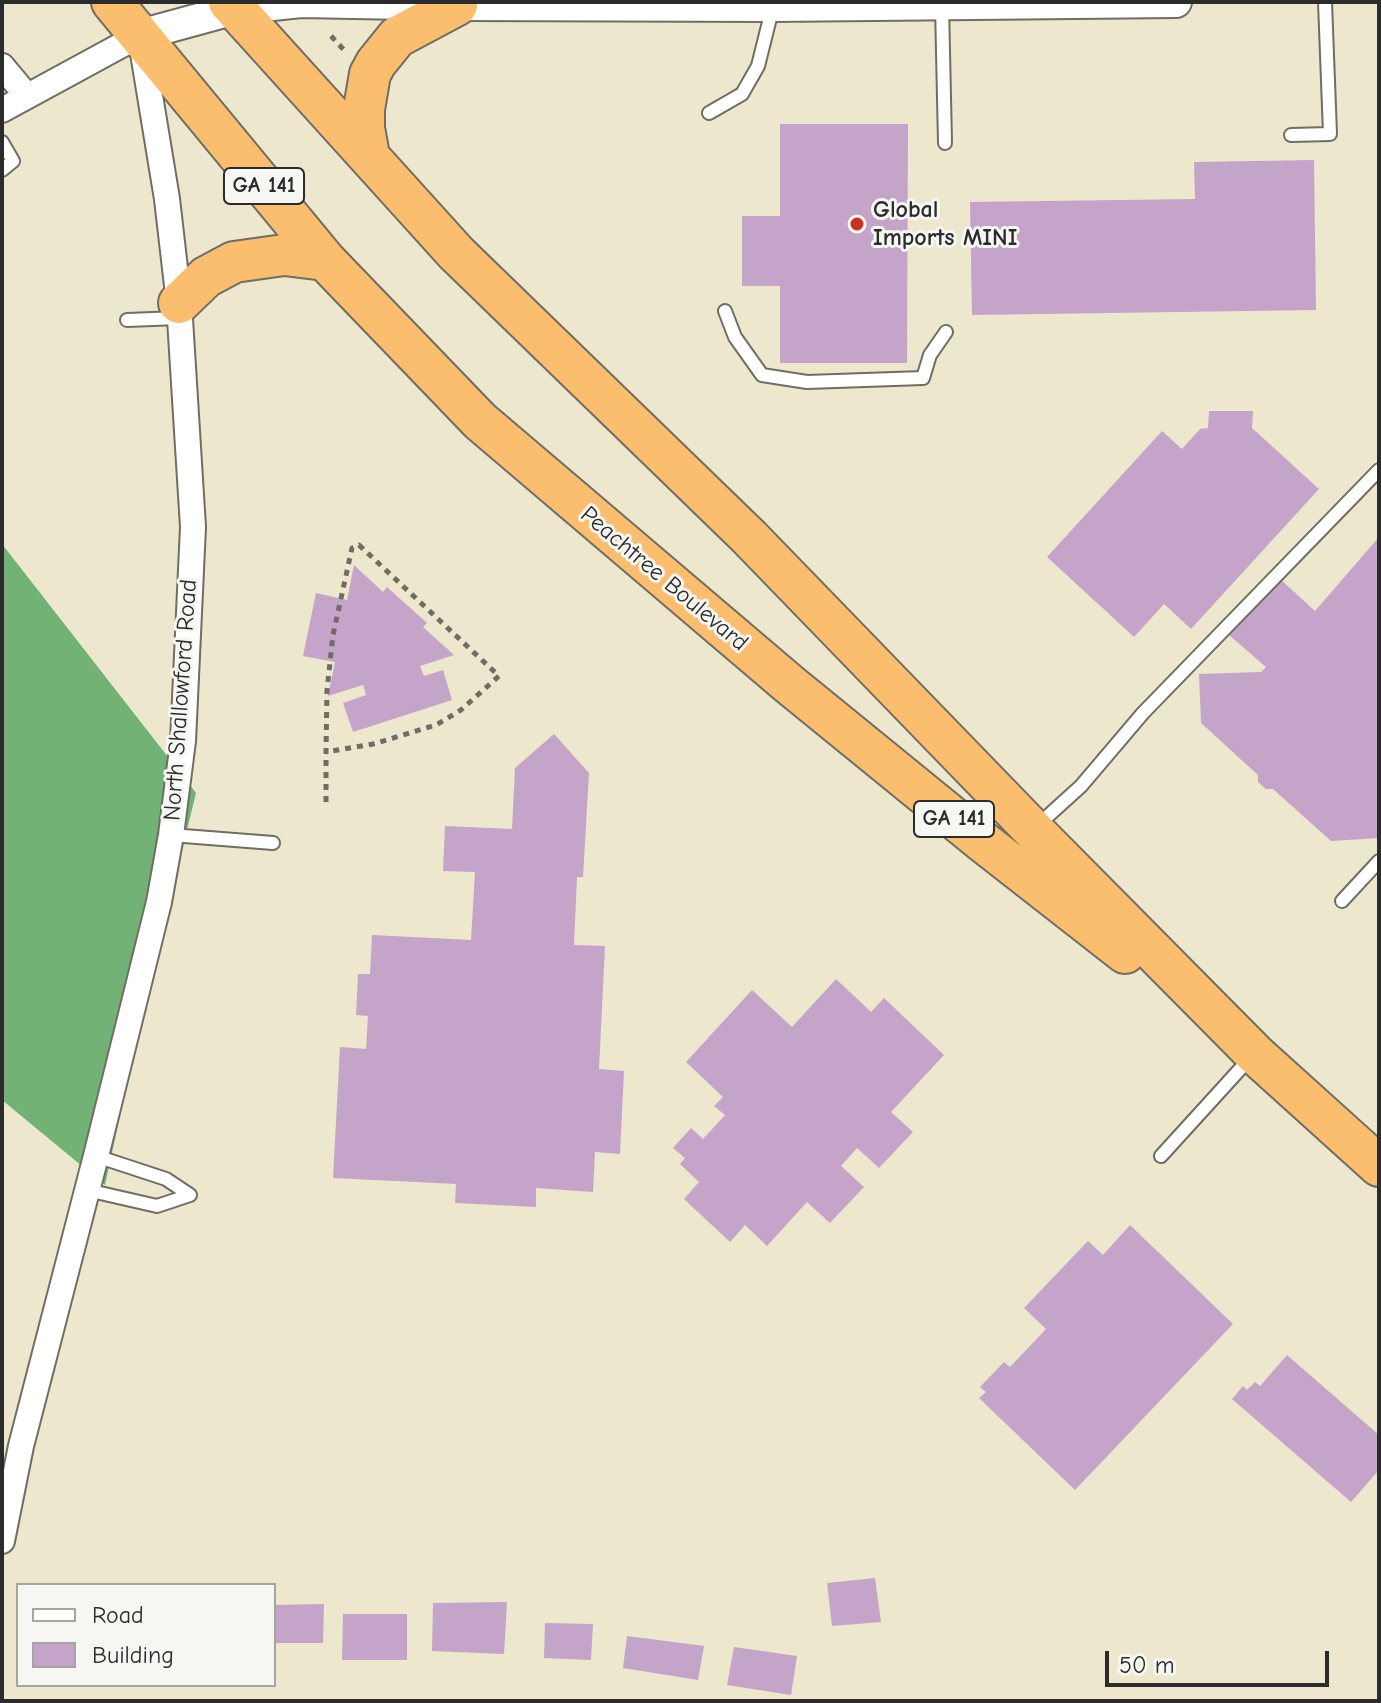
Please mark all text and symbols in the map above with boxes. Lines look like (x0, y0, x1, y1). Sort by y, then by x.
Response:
road number: GA 141 (224, 168, 304, 204)
place label: Global Imports MINI (873, 196, 1017, 252)
marker: Global Imports MINI (848, 215, 866, 233)
street label: Peachtree Boulevard (574, 501, 754, 657)
street label: North Shallowford Road (158, 578, 204, 822)
road number: GA 141 (914, 801, 994, 837)
legend (16, 1583, 276, 1687)
text: Road (92, 1601, 144, 1629)
scale bar (1109, 1635, 1333, 1685)
text: Building (92, 1641, 174, 1669)
text: 50 m (1119, 1651, 1175, 1679)

